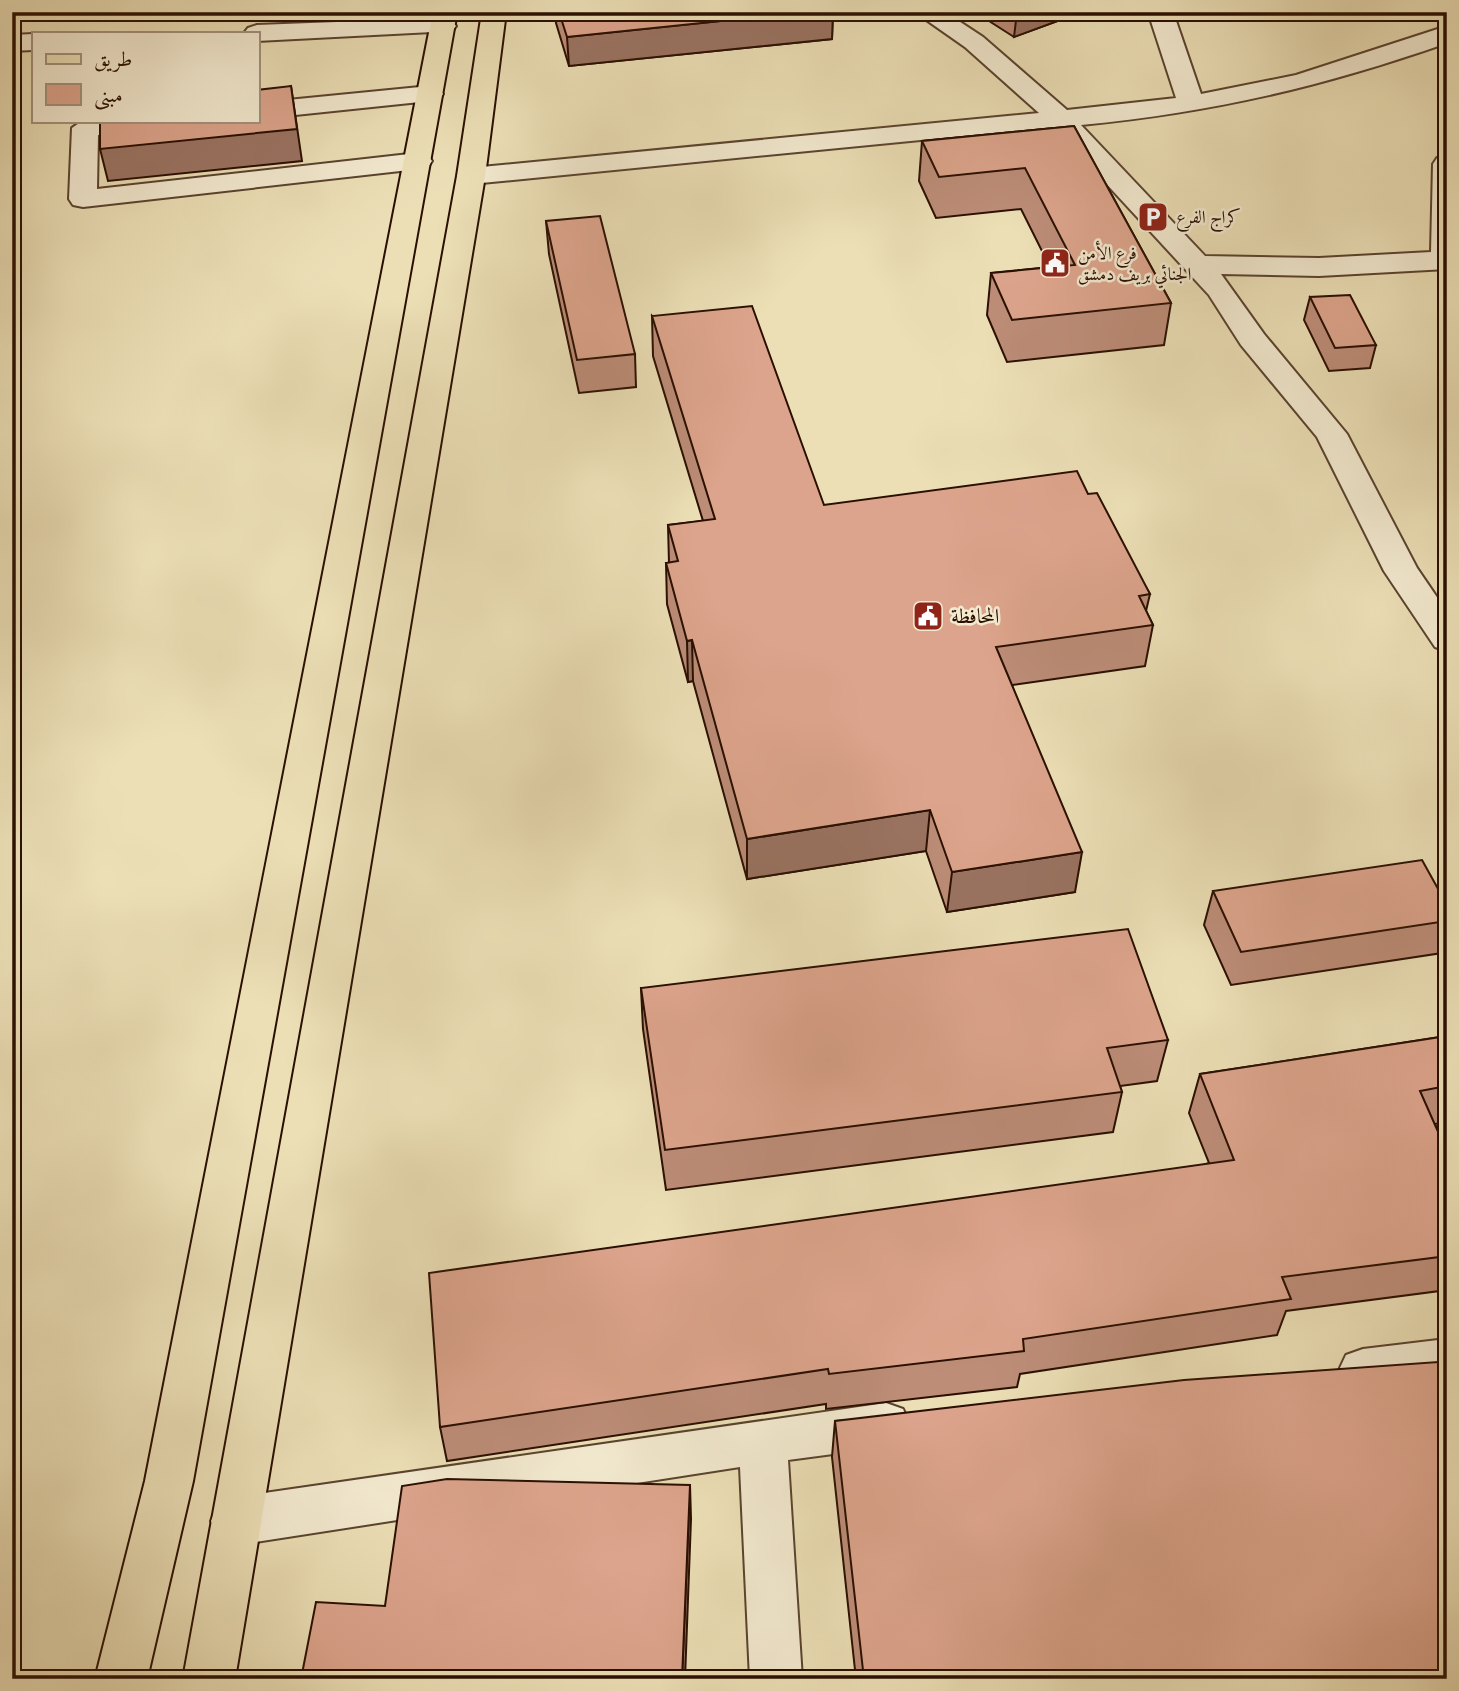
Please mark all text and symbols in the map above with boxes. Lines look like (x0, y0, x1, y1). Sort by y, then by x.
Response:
legend (32, 32, 259, 122)
text: طريق (94, 43, 132, 74)
text: مبنى (94, 79, 123, 110)
parking icon: كراج الفرع (1136, 200, 1170, 234)
place label: كراج الفرع (1176, 203, 1241, 233)
place label: فرع الأمن الجنائي بريف دمشق (1078, 239, 1192, 289)
public building icon: فرع الأمن الجنائي بريف دمشق (1038, 246, 1072, 280)
public building icon: المحافظة (911, 599, 945, 633)
place label: المحافظة (951, 600, 999, 631)

